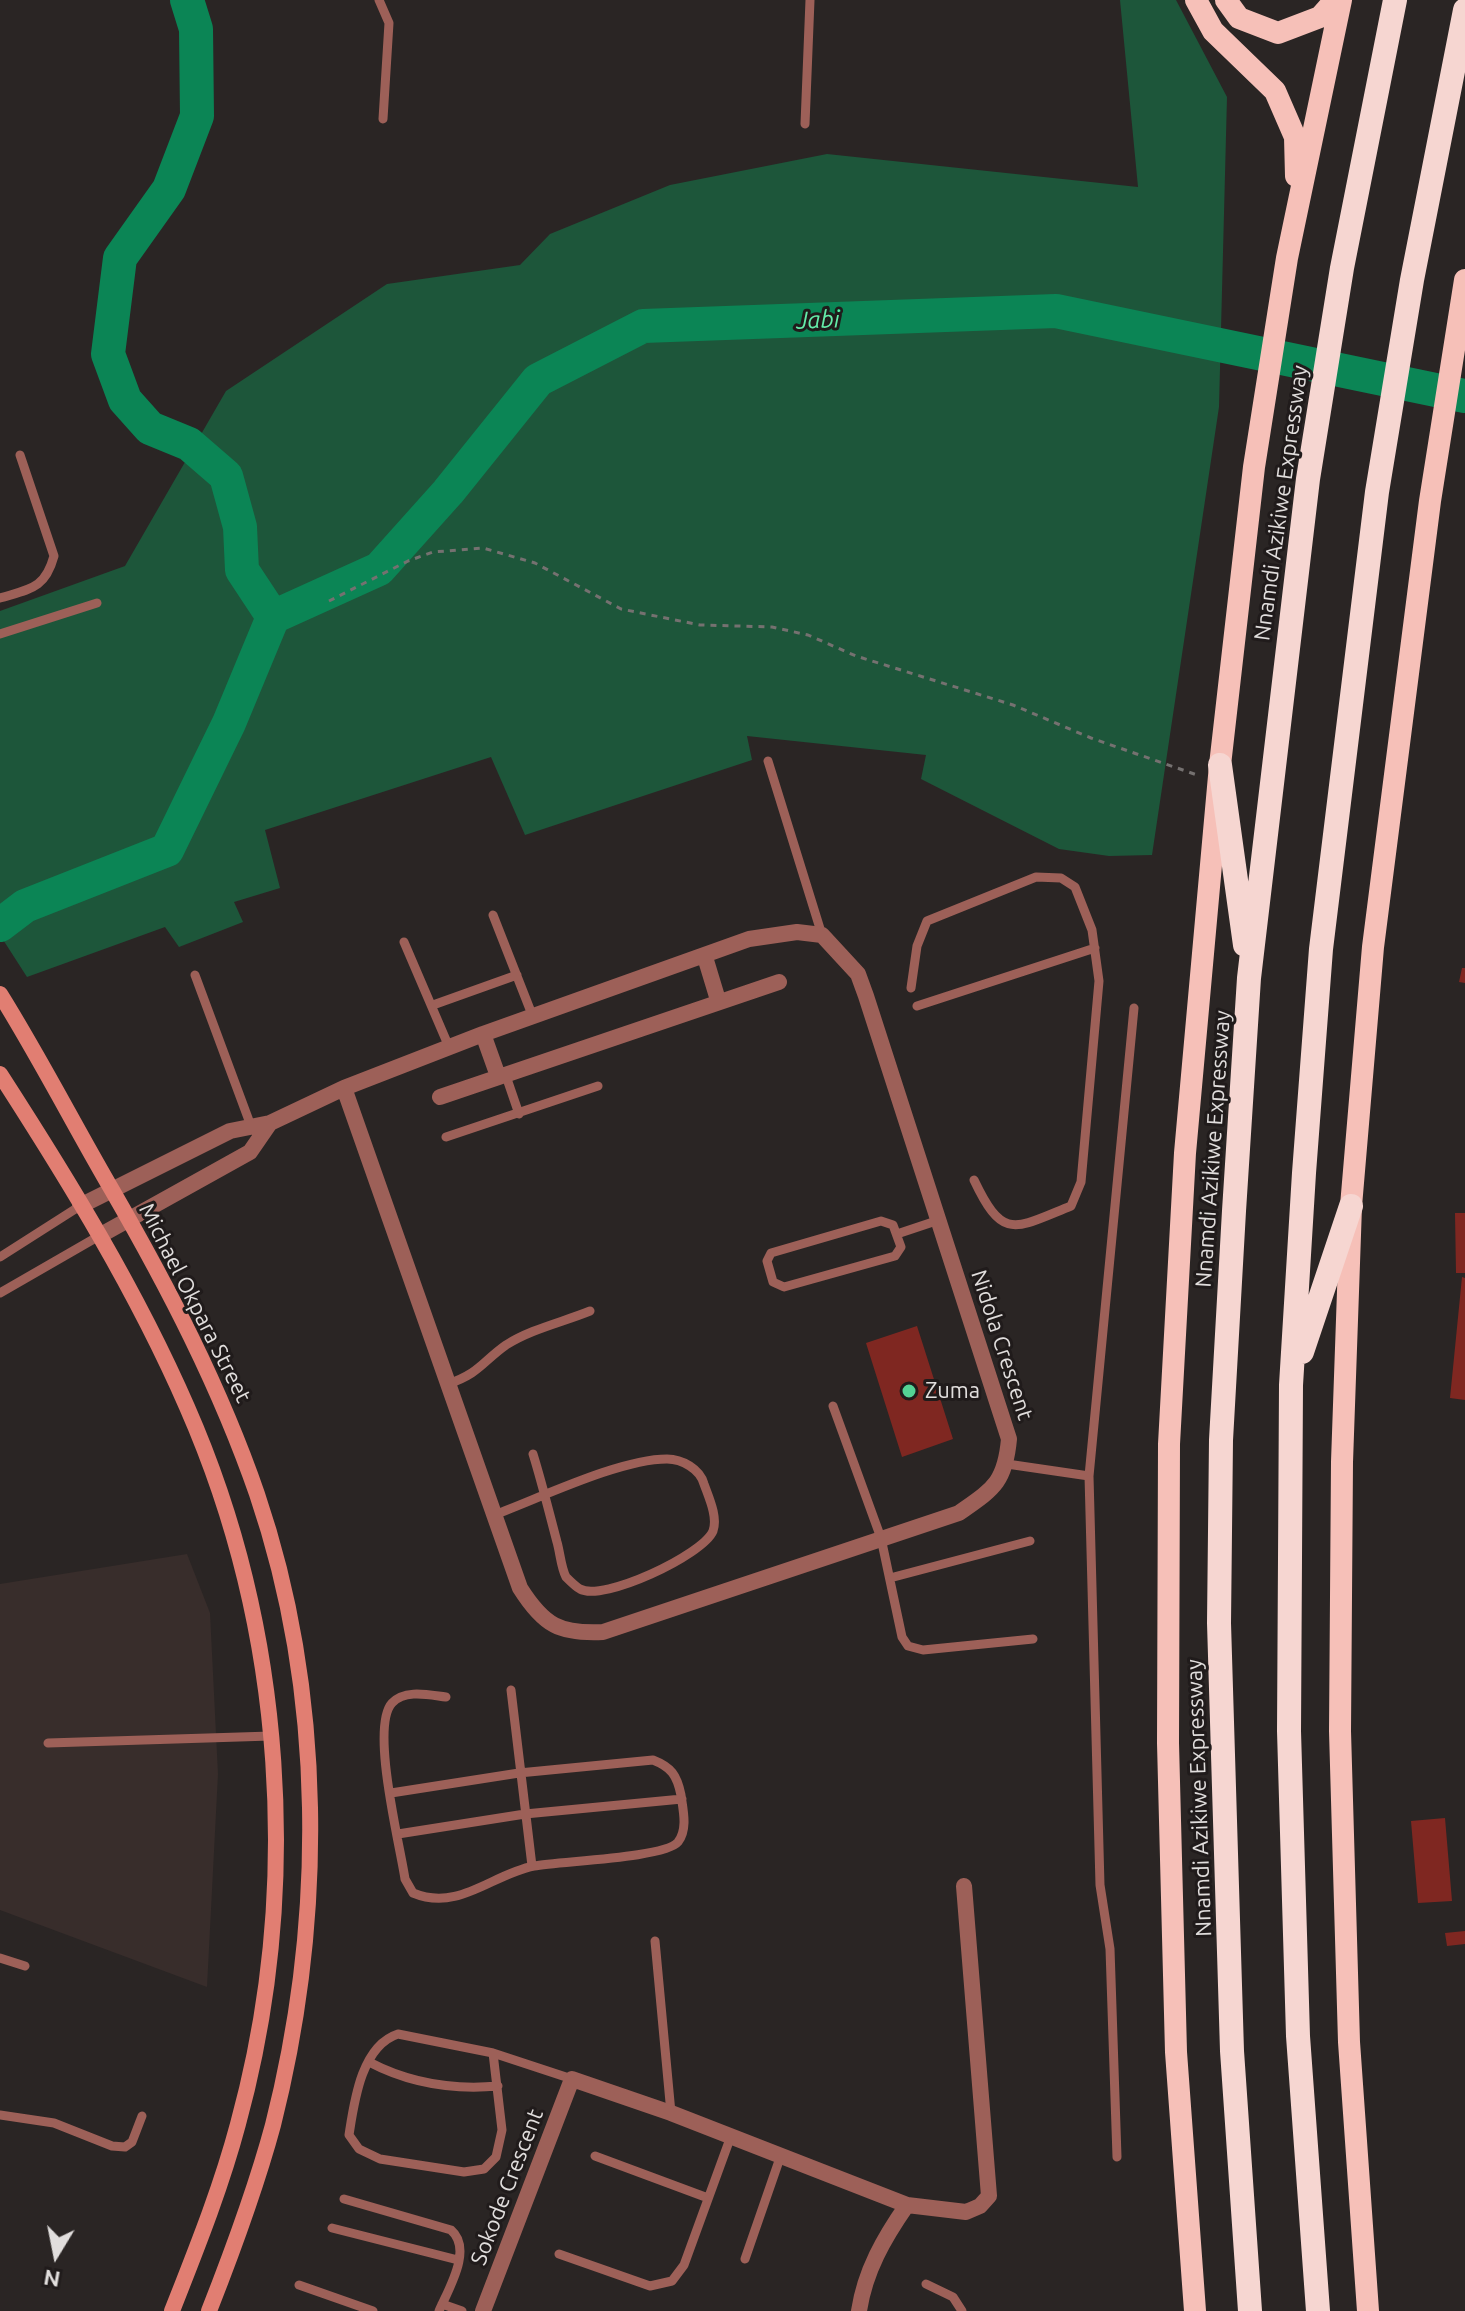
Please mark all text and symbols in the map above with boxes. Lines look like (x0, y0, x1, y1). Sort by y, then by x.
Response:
water label: Jabi (796, 305, 840, 335)
street label: Nnamdi Azikiwe Expressway (1249, 364, 1313, 642)
street label: Nnamdi Azikiwe Expressway (1190, 1010, 1236, 1288)
street label: Michael Okpara Street (133, 1199, 257, 1407)
street label: Nidola Crescent (965, 1267, 1039, 1423)
place label: Zuma (925, 1378, 980, 1404)
marker: Zuma (900, 1382, 918, 1400)
street label: Nnamdi Azikiwe Expressway (1181, 1659, 1217, 1937)
street label: Sokode Crescent (465, 2105, 549, 2269)
north arrow (16, 2215, 96, 2295)
text: N (41, 2265, 62, 2293)

